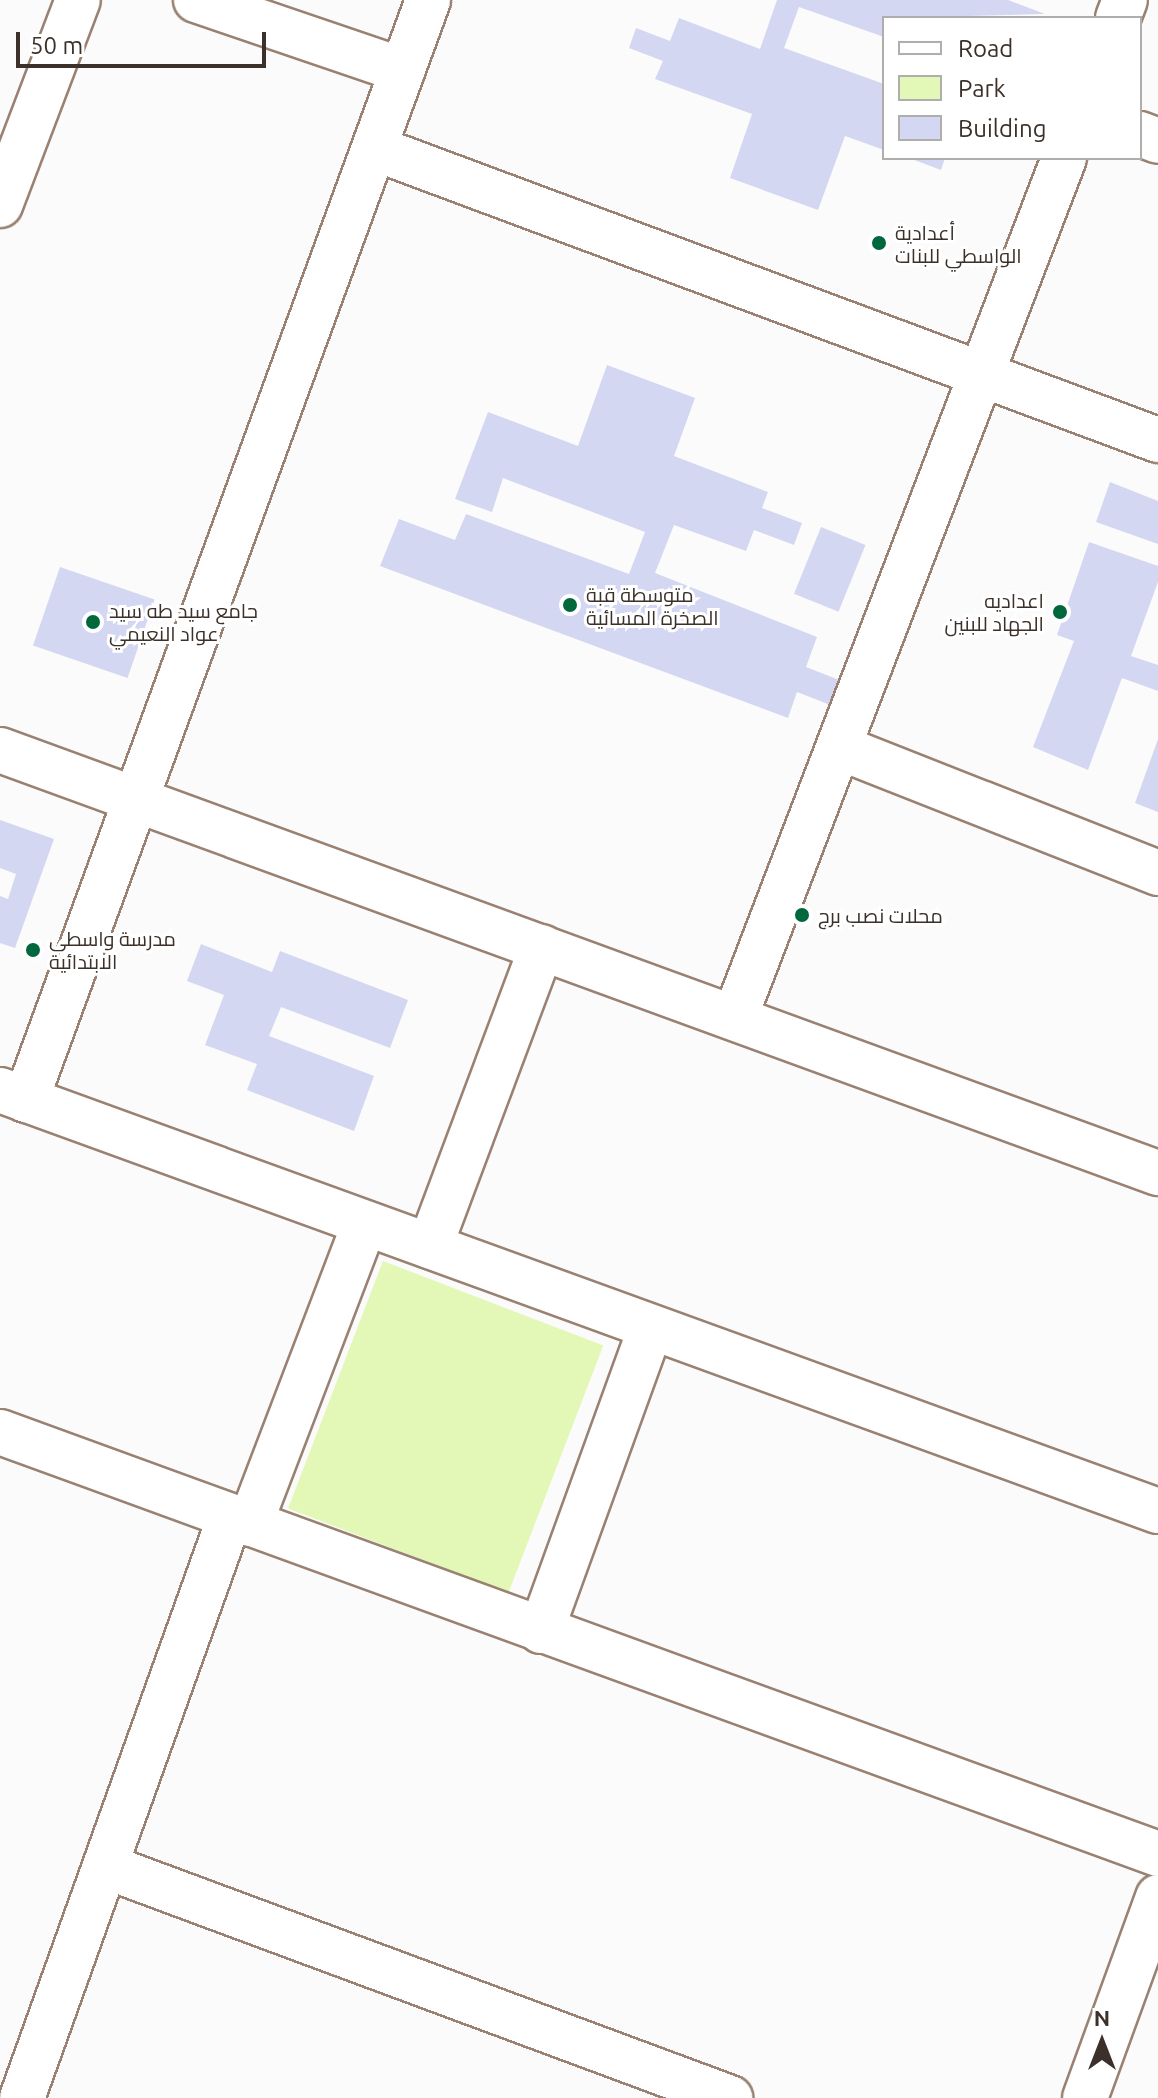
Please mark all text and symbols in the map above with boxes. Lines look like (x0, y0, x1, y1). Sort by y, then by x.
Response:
scale bar (20, 16, 270, 66)
legend (882, 16, 1142, 160)
text: 50 m (30, 32, 83, 59)
text: Road (958, 35, 1013, 62)
text: Park (958, 75, 1006, 102)
text: Building (958, 115, 1046, 142)
place label: أعدادية الواسطي للبنات (895, 220, 1022, 267)
marker: أعدادية الواسطي للبنات (870, 234, 888, 252)
place label: متوسطة قبة الصخرة المسائية (586, 582, 719, 629)
place label: اعداديه الجهاد للبنين (944, 588, 1044, 635)
marker: متوسطة قبة الصخرة المسائية (561, 596, 579, 614)
place label: جامع سيد طه سيد عواد النعيمي (109, 598, 258, 645)
marker: اعداديه الجهاد للبنين (1051, 603, 1069, 621)
marker: جامع سيد طه سيد عواد النعيمي (84, 613, 102, 631)
place label: محلات نصب برج (818, 903, 943, 927)
marker: محلات نصب برج (793, 906, 811, 924)
place label: مدرسة واسطي الابتدائية (49, 926, 176, 973)
marker: مدرسة واسطي الابتدائية (24, 941, 42, 959)
north arrow (1062, 2002, 1142, 2082)
text: N (1094, 2005, 1110, 2030)

